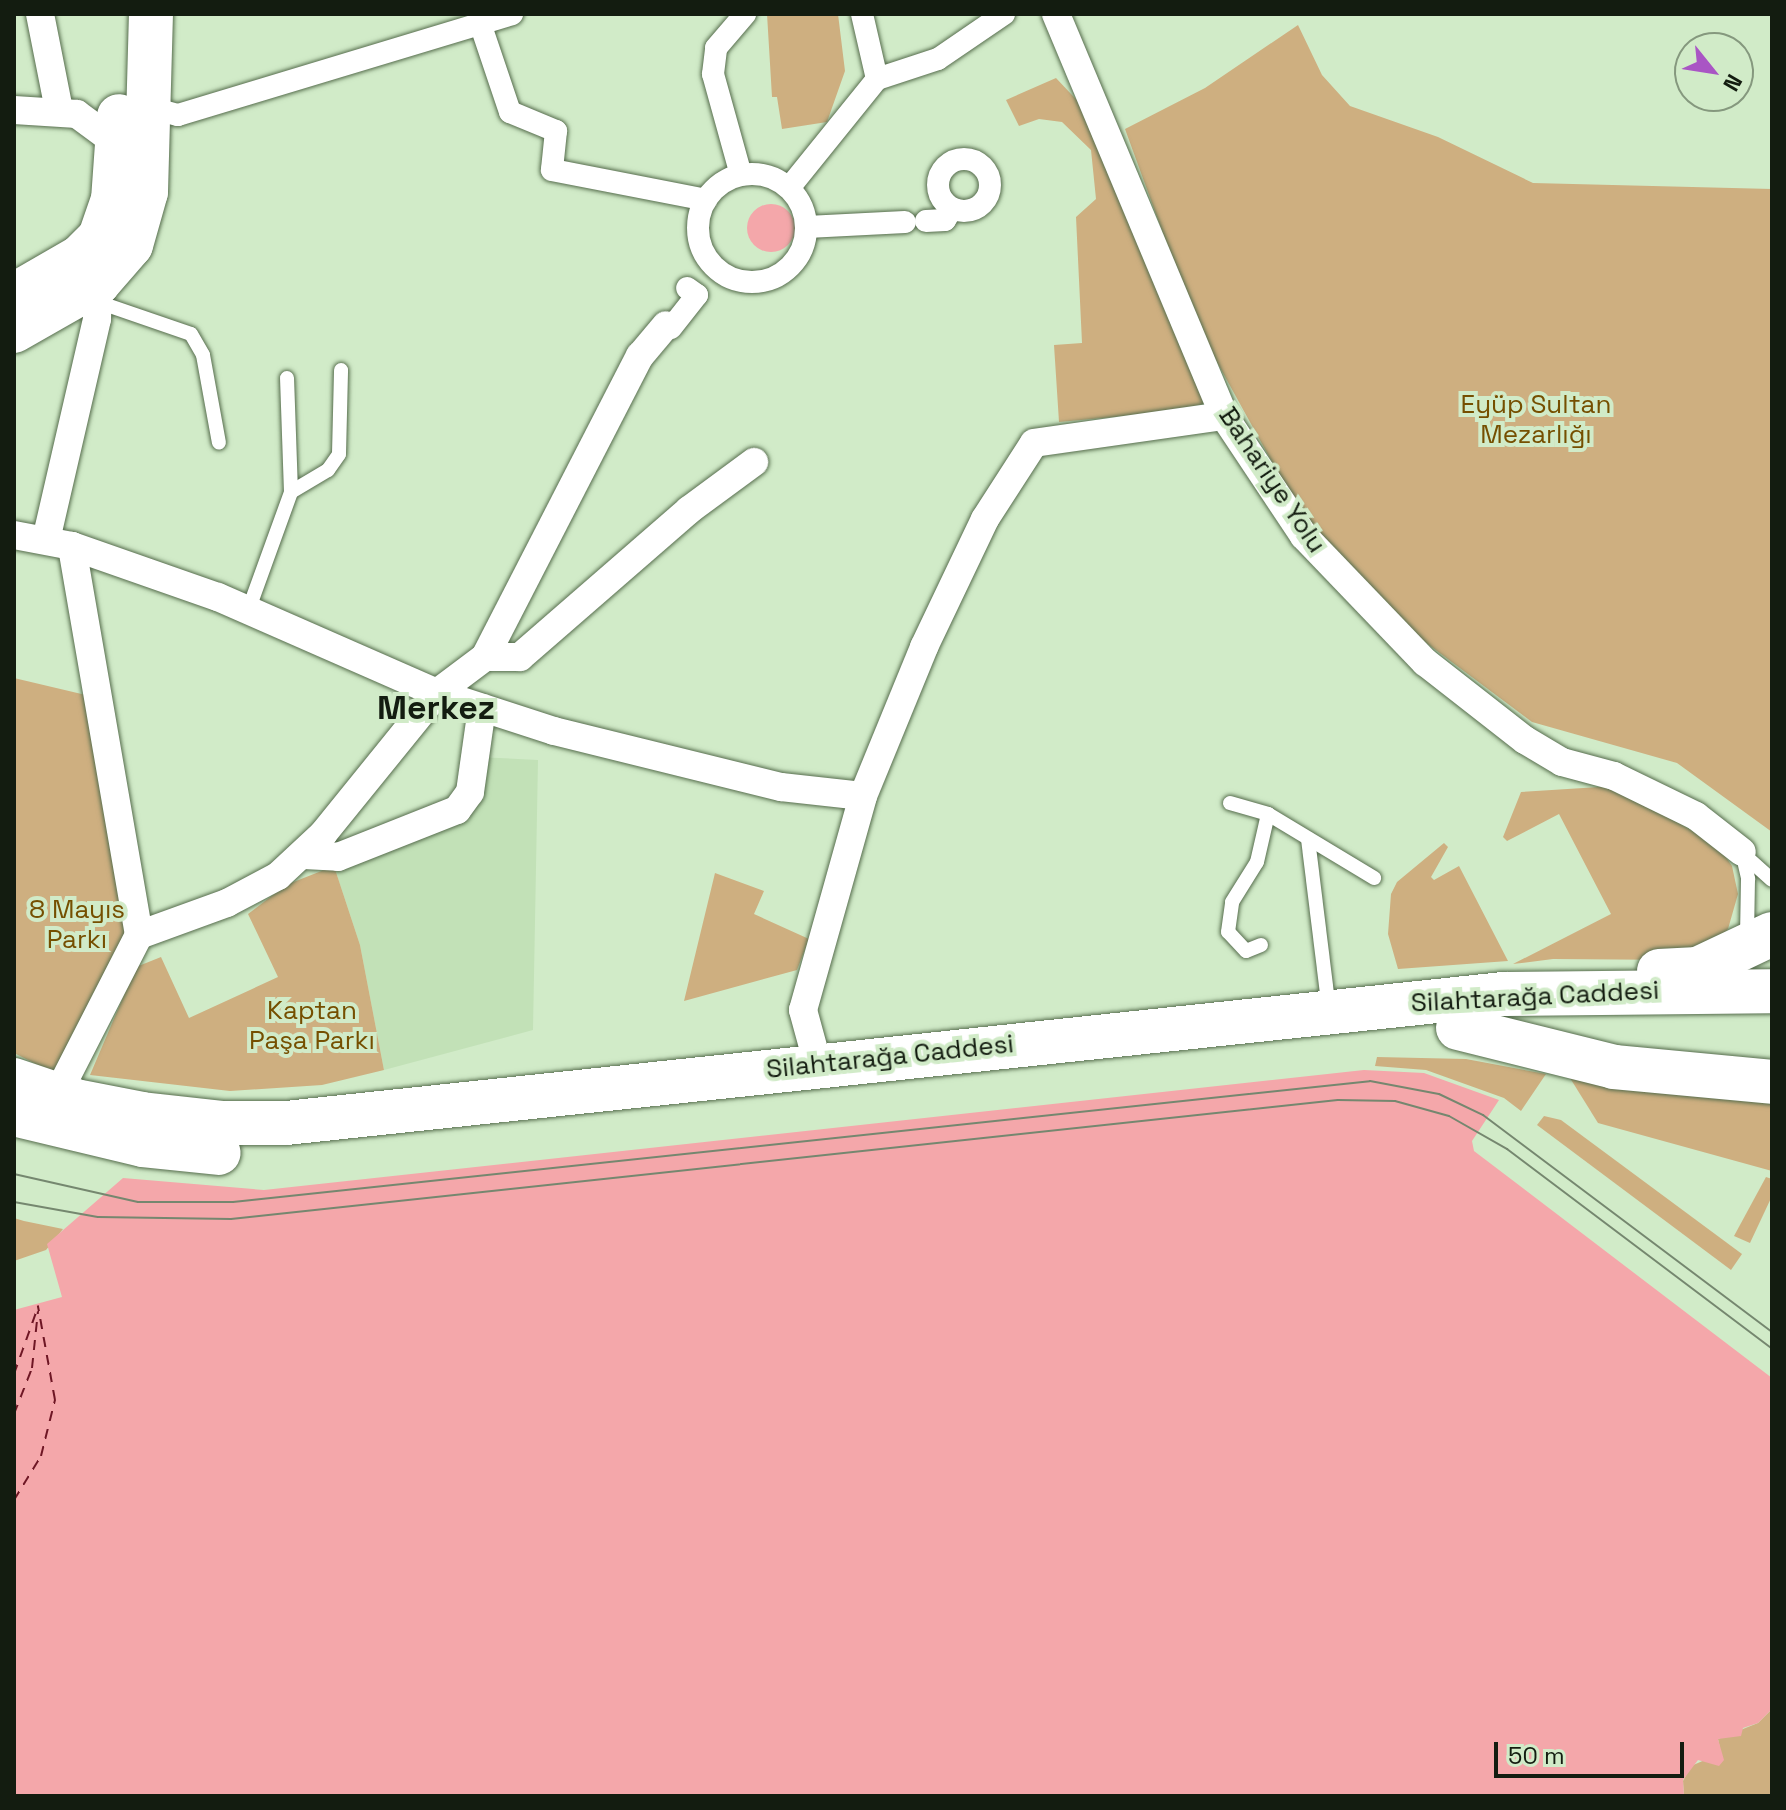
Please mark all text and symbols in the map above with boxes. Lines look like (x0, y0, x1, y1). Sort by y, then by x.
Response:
north arrow (1674, 32, 1754, 112)
text: N (1717, 70, 1749, 96)
park label: Eyüp Sultan Mezarlığı (1461, 389, 1611, 450)
street label: Bahariye Yolu (1212, 401, 1332, 559)
district label: Merkez (377, 688, 495, 728)
park label: 8 Mayıs Parkı (29, 894, 125, 956)
street label: Silahtarağa Caddesi (1410, 975, 1660, 1019)
park label: Kaptan Paşa Parkı (249, 995, 375, 1056)
street label: Silahtarağa Caddesi (765, 1028, 1015, 1086)
scale bar (1498, 1726, 1688, 1776)
text: 50 m (1508, 1740, 1565, 1771)

